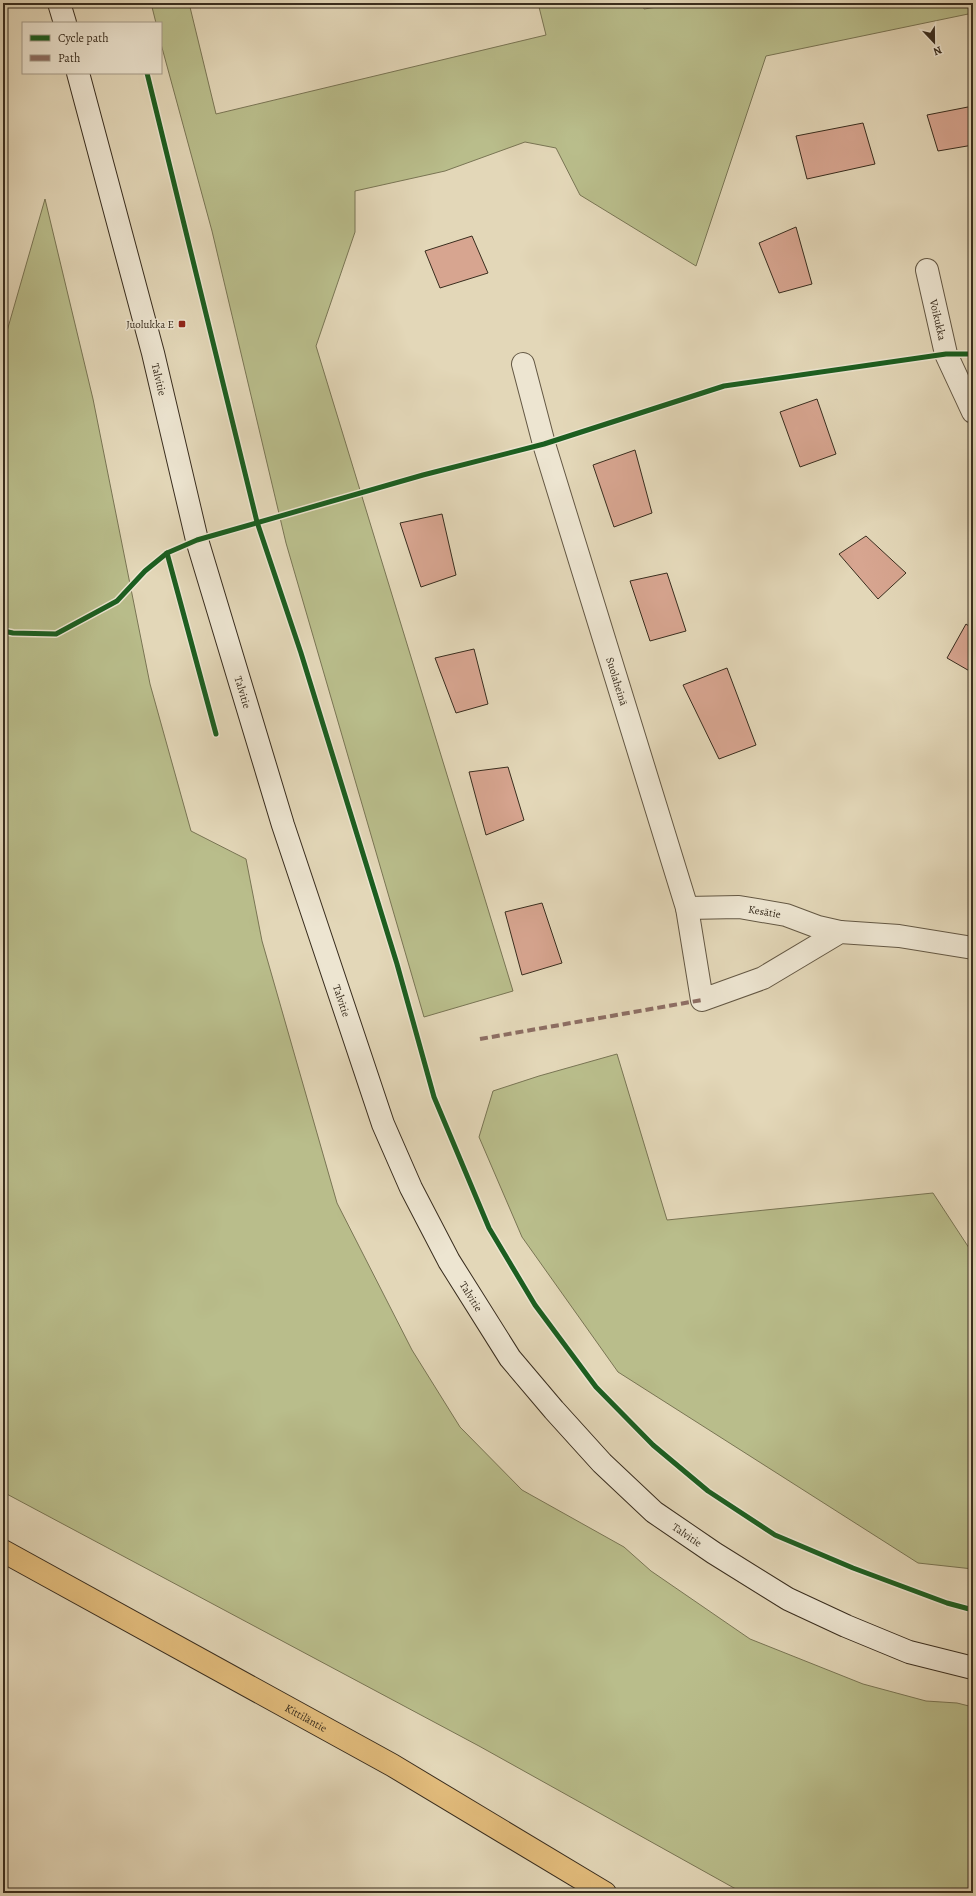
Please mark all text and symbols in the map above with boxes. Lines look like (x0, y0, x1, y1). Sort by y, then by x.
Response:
legend (22, 22, 162, 74)
north arrow (914, 22, 954, 62)
text: Cycle path (58, 30, 109, 46)
text: N (931, 42, 944, 59)
text: Path (58, 50, 81, 66)
street label: Voikukka (926, 297, 950, 343)
place label: Juolukka E (126, 317, 174, 332)
marker: Juolukka E (177, 319, 187, 329)
street label: Talvitie (148, 362, 170, 397)
street label: Suolaheinä (602, 655, 631, 708)
street label: Talvitie (231, 674, 254, 710)
street label: Kesätie (747, 902, 782, 922)
street label: Talvitie (329, 983, 354, 1019)
street label: Talvitie (456, 1279, 486, 1315)
street label: Talvitie (669, 1520, 705, 1551)
street label: Kittiläntie (282, 1701, 330, 1736)

